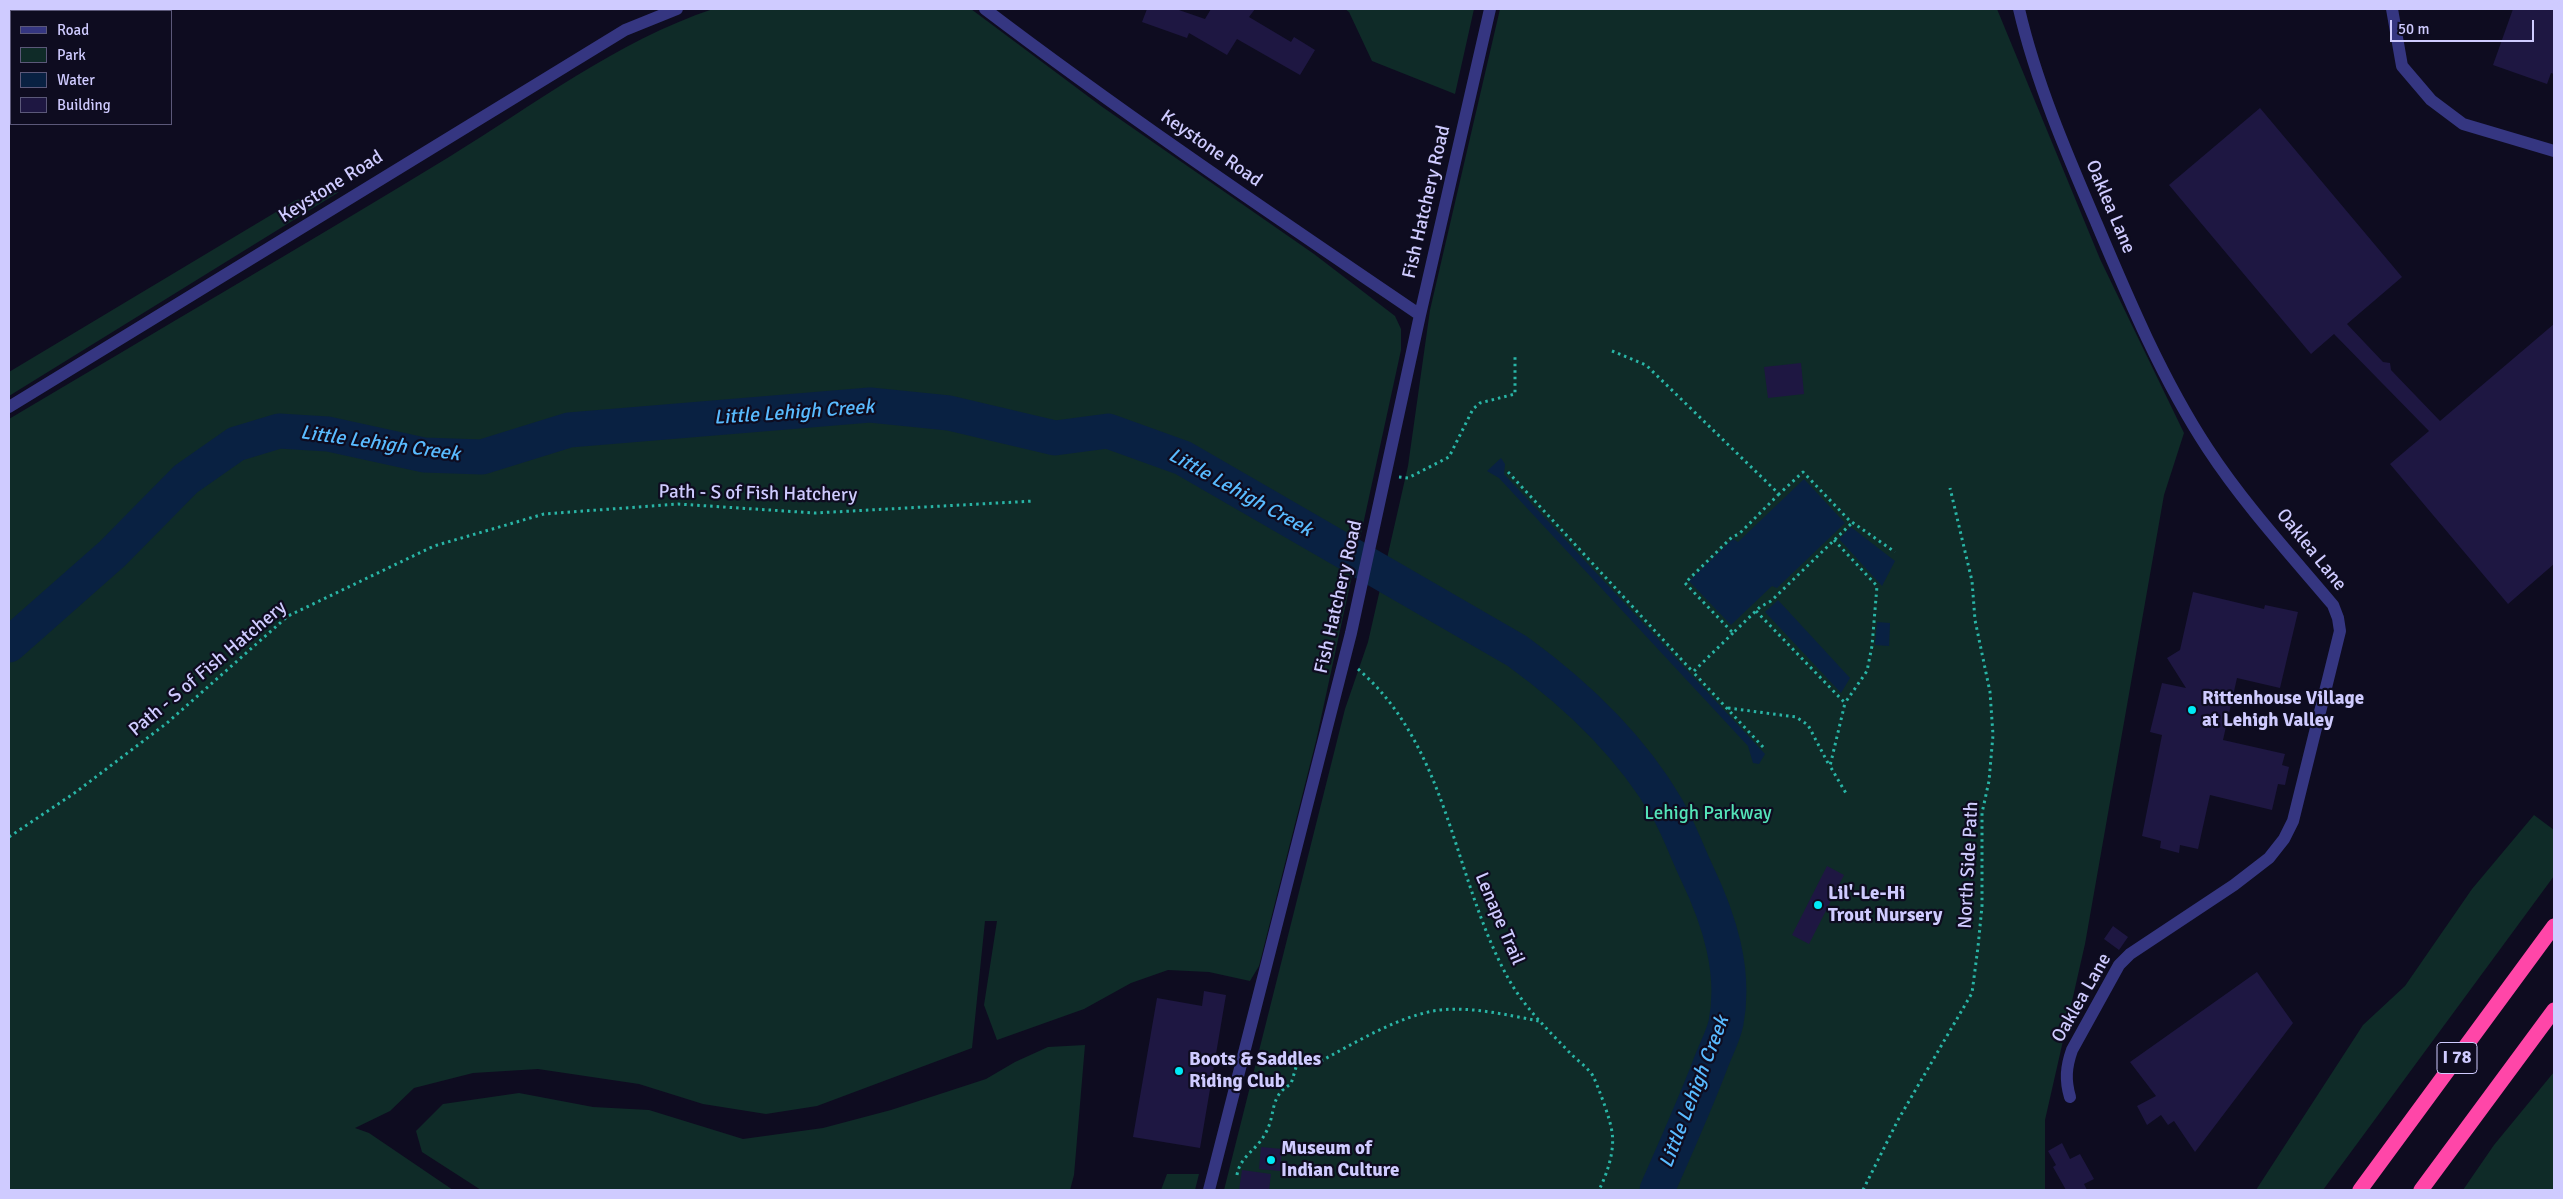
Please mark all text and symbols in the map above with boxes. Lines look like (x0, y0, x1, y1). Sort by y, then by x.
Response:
legend (10, 10, 172, 125)
scale bar (2393, 10, 2537, 42)
text: 50 m (2398, 20, 2429, 38)
text: Road (57, 21, 89, 39)
text: Park (57, 46, 86, 64)
text: Water (57, 71, 95, 89)
text: Building (57, 96, 111, 114)
street label: Keystone Road (1156, 106, 1266, 192)
street label: Fish Hatchery Road (1398, 123, 1456, 281)
street label: Keystone Road (275, 146, 387, 228)
street label: Oaklea Lane (2080, 157, 2140, 257)
water label: Little Lehigh Creek (713, 395, 875, 431)
water label: Little Lehigh Creek (299, 421, 461, 467)
water label: Little Lehigh Creek (1164, 444, 1316, 542)
street label: Path - S of Fish Hatchery (659, 481, 857, 507)
street label: Oaklea Lane (2271, 504, 2351, 596)
street label: Fish Hatchery Road (1310, 518, 1368, 676)
street label: Path - S of Fish Hatchery (125, 596, 291, 742)
place label: Rittenhouse Village at Lehigh Valley (2202, 688, 2364, 732)
marker: Rittenhouse Village at Lehigh Valley (2186, 704, 2198, 716)
street label: North Side Path (1954, 801, 1984, 929)
park label: Lehigh Parkway (1644, 803, 1772, 825)
street label: Lenape Trail (1469, 869, 1529, 969)
place label: Lil'-Le-Hi Trout Nursery (1828, 883, 1942, 927)
marker: Lil'-Le-Hi Trout Nursery (1812, 899, 1824, 911)
street label: Oaklea Lane (2047, 949, 2117, 1047)
water label: Little Lehigh Creek (1655, 1013, 1735, 1171)
road number: I 78 (2437, 1042, 2477, 1074)
place label: Boots & Saddles Riding Club (1189, 1049, 1321, 1093)
marker: Boots & Saddles Riding Club (1173, 1065, 1185, 1077)
place label: Museum of Indian Culture (1281, 1138, 1399, 1182)
marker: Museum of Indian Culture (1265, 1154, 1277, 1166)

